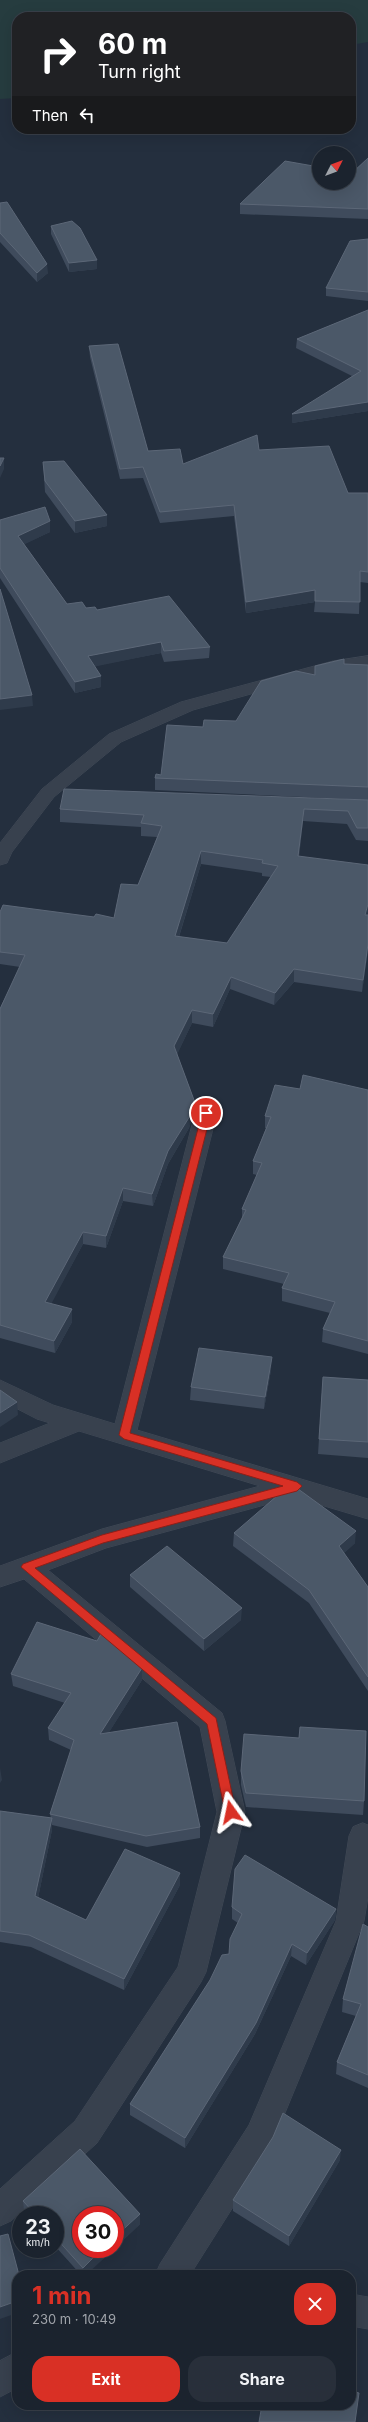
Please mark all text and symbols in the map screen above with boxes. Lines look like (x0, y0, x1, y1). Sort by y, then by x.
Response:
text: 60 m (98, 27, 167, 61)
icon: right (32, 28, 84, 80)
text: Turn right (98, 61, 181, 82)
icon: left (76, 104, 98, 126)
text: Then (32, 106, 68, 125)
north arrow (312, 146, 356, 190)
map controls (312, 146, 356, 190)
pin (189, 1096, 223, 1130)
icon: arrive (195, 1102, 217, 1124)
position arrow (210, 1791, 252, 1833)
speed limit sign: 30 (72, 2206, 124, 2258)
text: 23 (25, 2215, 51, 2239)
text: km/h (26, 2236, 50, 2248)
text: 1 min (32, 2281, 91, 2310)
button: close (294, 2283, 336, 2325)
text: 230 m · 10:49 (32, 2311, 116, 2327)
button: Exit (32, 2356, 180, 2402)
button: Share (188, 2356, 336, 2402)

